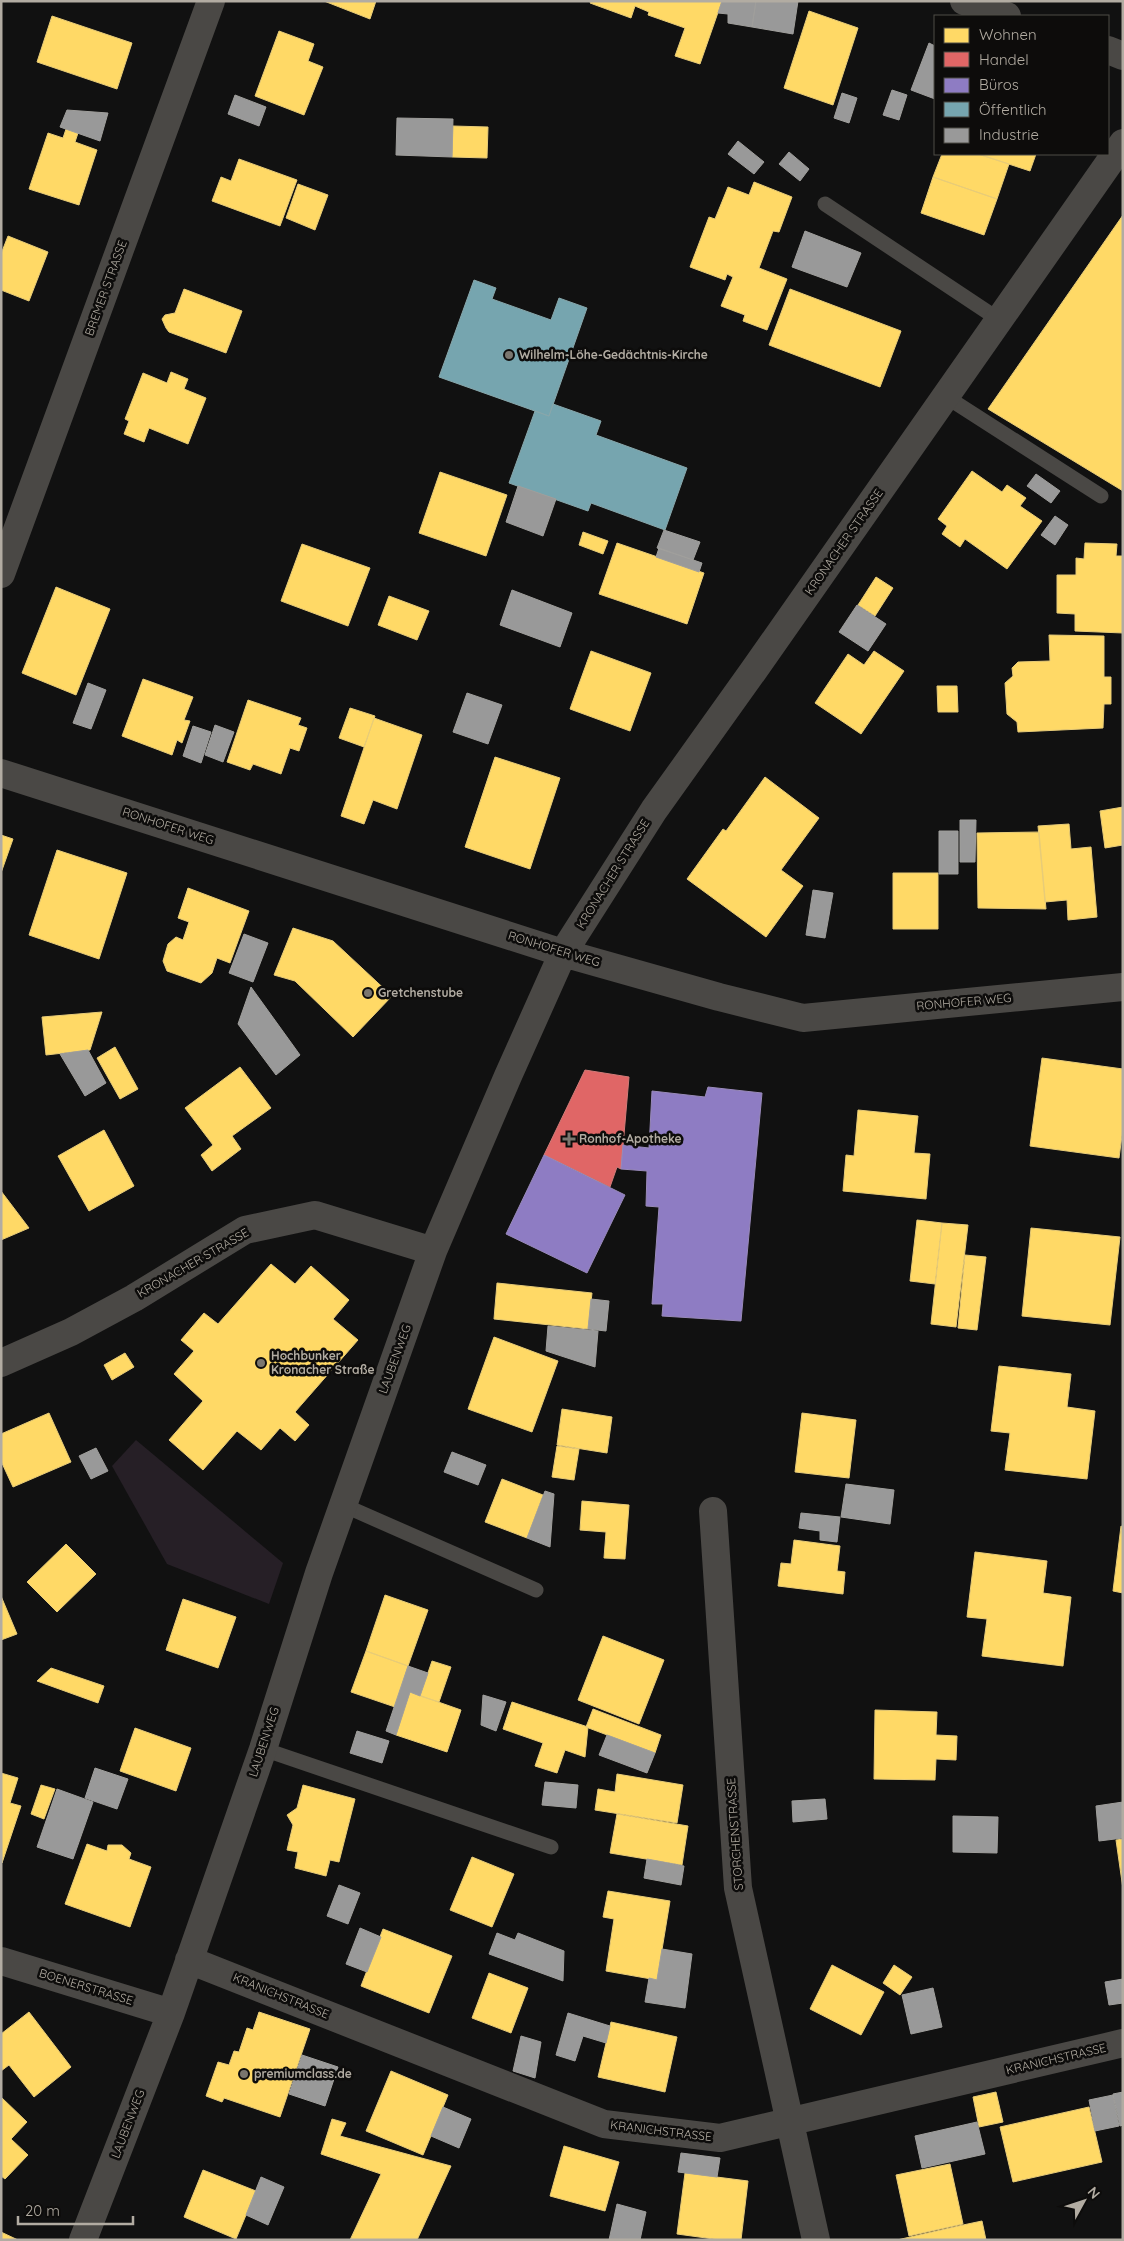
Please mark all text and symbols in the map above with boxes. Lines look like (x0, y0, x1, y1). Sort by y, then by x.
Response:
legend (934, 15, 1109, 155)
text: Wohnen (979, 25, 1037, 44)
text: Handel (979, 50, 1029, 69)
text: Büros (979, 75, 1019, 94)
text: Öffentlich (979, 100, 1046, 119)
text: Industrie (979, 125, 1039, 144)
street label: BREMER STRASSE (81, 238, 130, 338)
place label: Wilhelm-Löhe-Gedächtnis-Kirche (519, 347, 708, 362)
marker: Wilhelm-Löhe-Gedächtnis-Kirche (503, 349, 515, 361)
street label: KRONACHER STRASSE (801, 486, 886, 598)
street label: RONHOFER WEG (120, 804, 216, 847)
street label: KRONACHER STRASSE (573, 816, 653, 931)
street label: RONHOFER WEG (506, 927, 602, 970)
place label: Gretchenstube (378, 985, 463, 1000)
marker: Gretchenstube (362, 987, 374, 999)
street label: RONHOFER WEG (916, 990, 1012, 1013)
place label: Ronhof-Apotheke (579, 1131, 682, 1146)
marker: Ronhof-Apotheke (563, 1133, 575, 1145)
street label: KRONACHER STRASSE (134, 1224, 251, 1301)
street label: LAUBENWEG (375, 1322, 414, 1396)
place label: Hochbunker Kronacher Straße (271, 1348, 375, 1377)
marker: Hochbunker Kronacher Straße (255, 1357, 267, 1369)
street label: LAUBENWEG (245, 1705, 282, 1779)
street label: STORCHENSTRASSE (723, 1777, 746, 1891)
street label: BOENERSTRASSE (37, 1965, 135, 2008)
street label: KRANICHSTRASSE (231, 1969, 332, 2022)
street label: KRANICHSTRASSE (1004, 2040, 1108, 2077)
place label: premiumclass.de (254, 2066, 352, 2081)
marker: premiumclass.de (238, 2068, 250, 2080)
street label: LAUBENWEG (108, 2087, 148, 2160)
street label: KRANICHSTRASSE (609, 2117, 713, 2144)
north arrow (1059, 2176, 1109, 2226)
text: N (1084, 2183, 1104, 2202)
scale bar (18, 2194, 132, 2226)
text: 20 m (25, 2201, 60, 2220)

